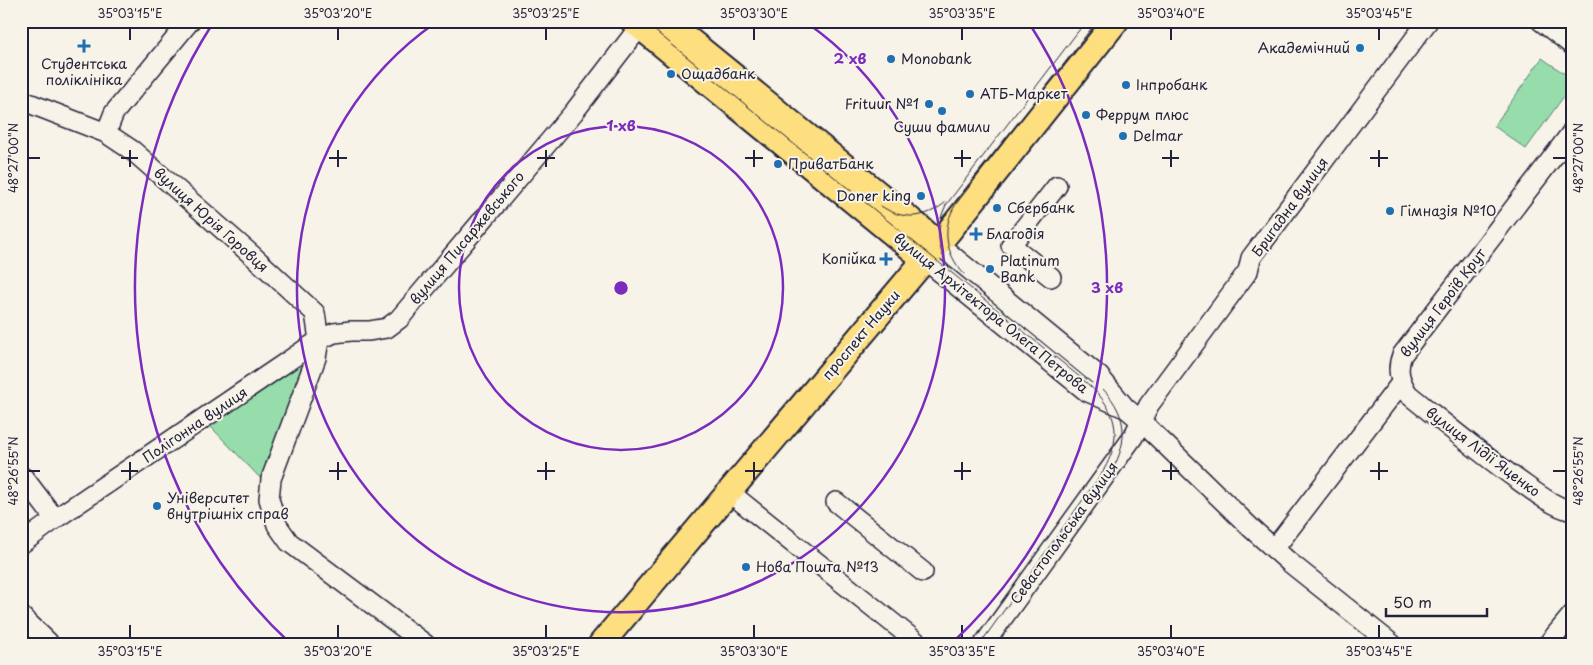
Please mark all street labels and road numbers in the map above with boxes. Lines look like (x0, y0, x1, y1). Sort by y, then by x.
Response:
street label: Бригадна вулиця (1246, 153, 1333, 261)
street label: вулиця Юрія Горовця (149, 162, 273, 277)
street label: вулиця Писаржевського (404, 166, 529, 309)
street label: вулиця Архітектора Олега Петрова (889, 227, 1093, 398)
street label: вулиця Героїв Крут (1395, 244, 1491, 362)
street label: проспект Науки (817, 285, 905, 384)
street label: Полігонна вулиця (138, 382, 251, 468)
street label: вулиця Лідії Яценко (1422, 402, 1545, 502)
street label: Севастопольська вулиця (1005, 457, 1122, 608)

